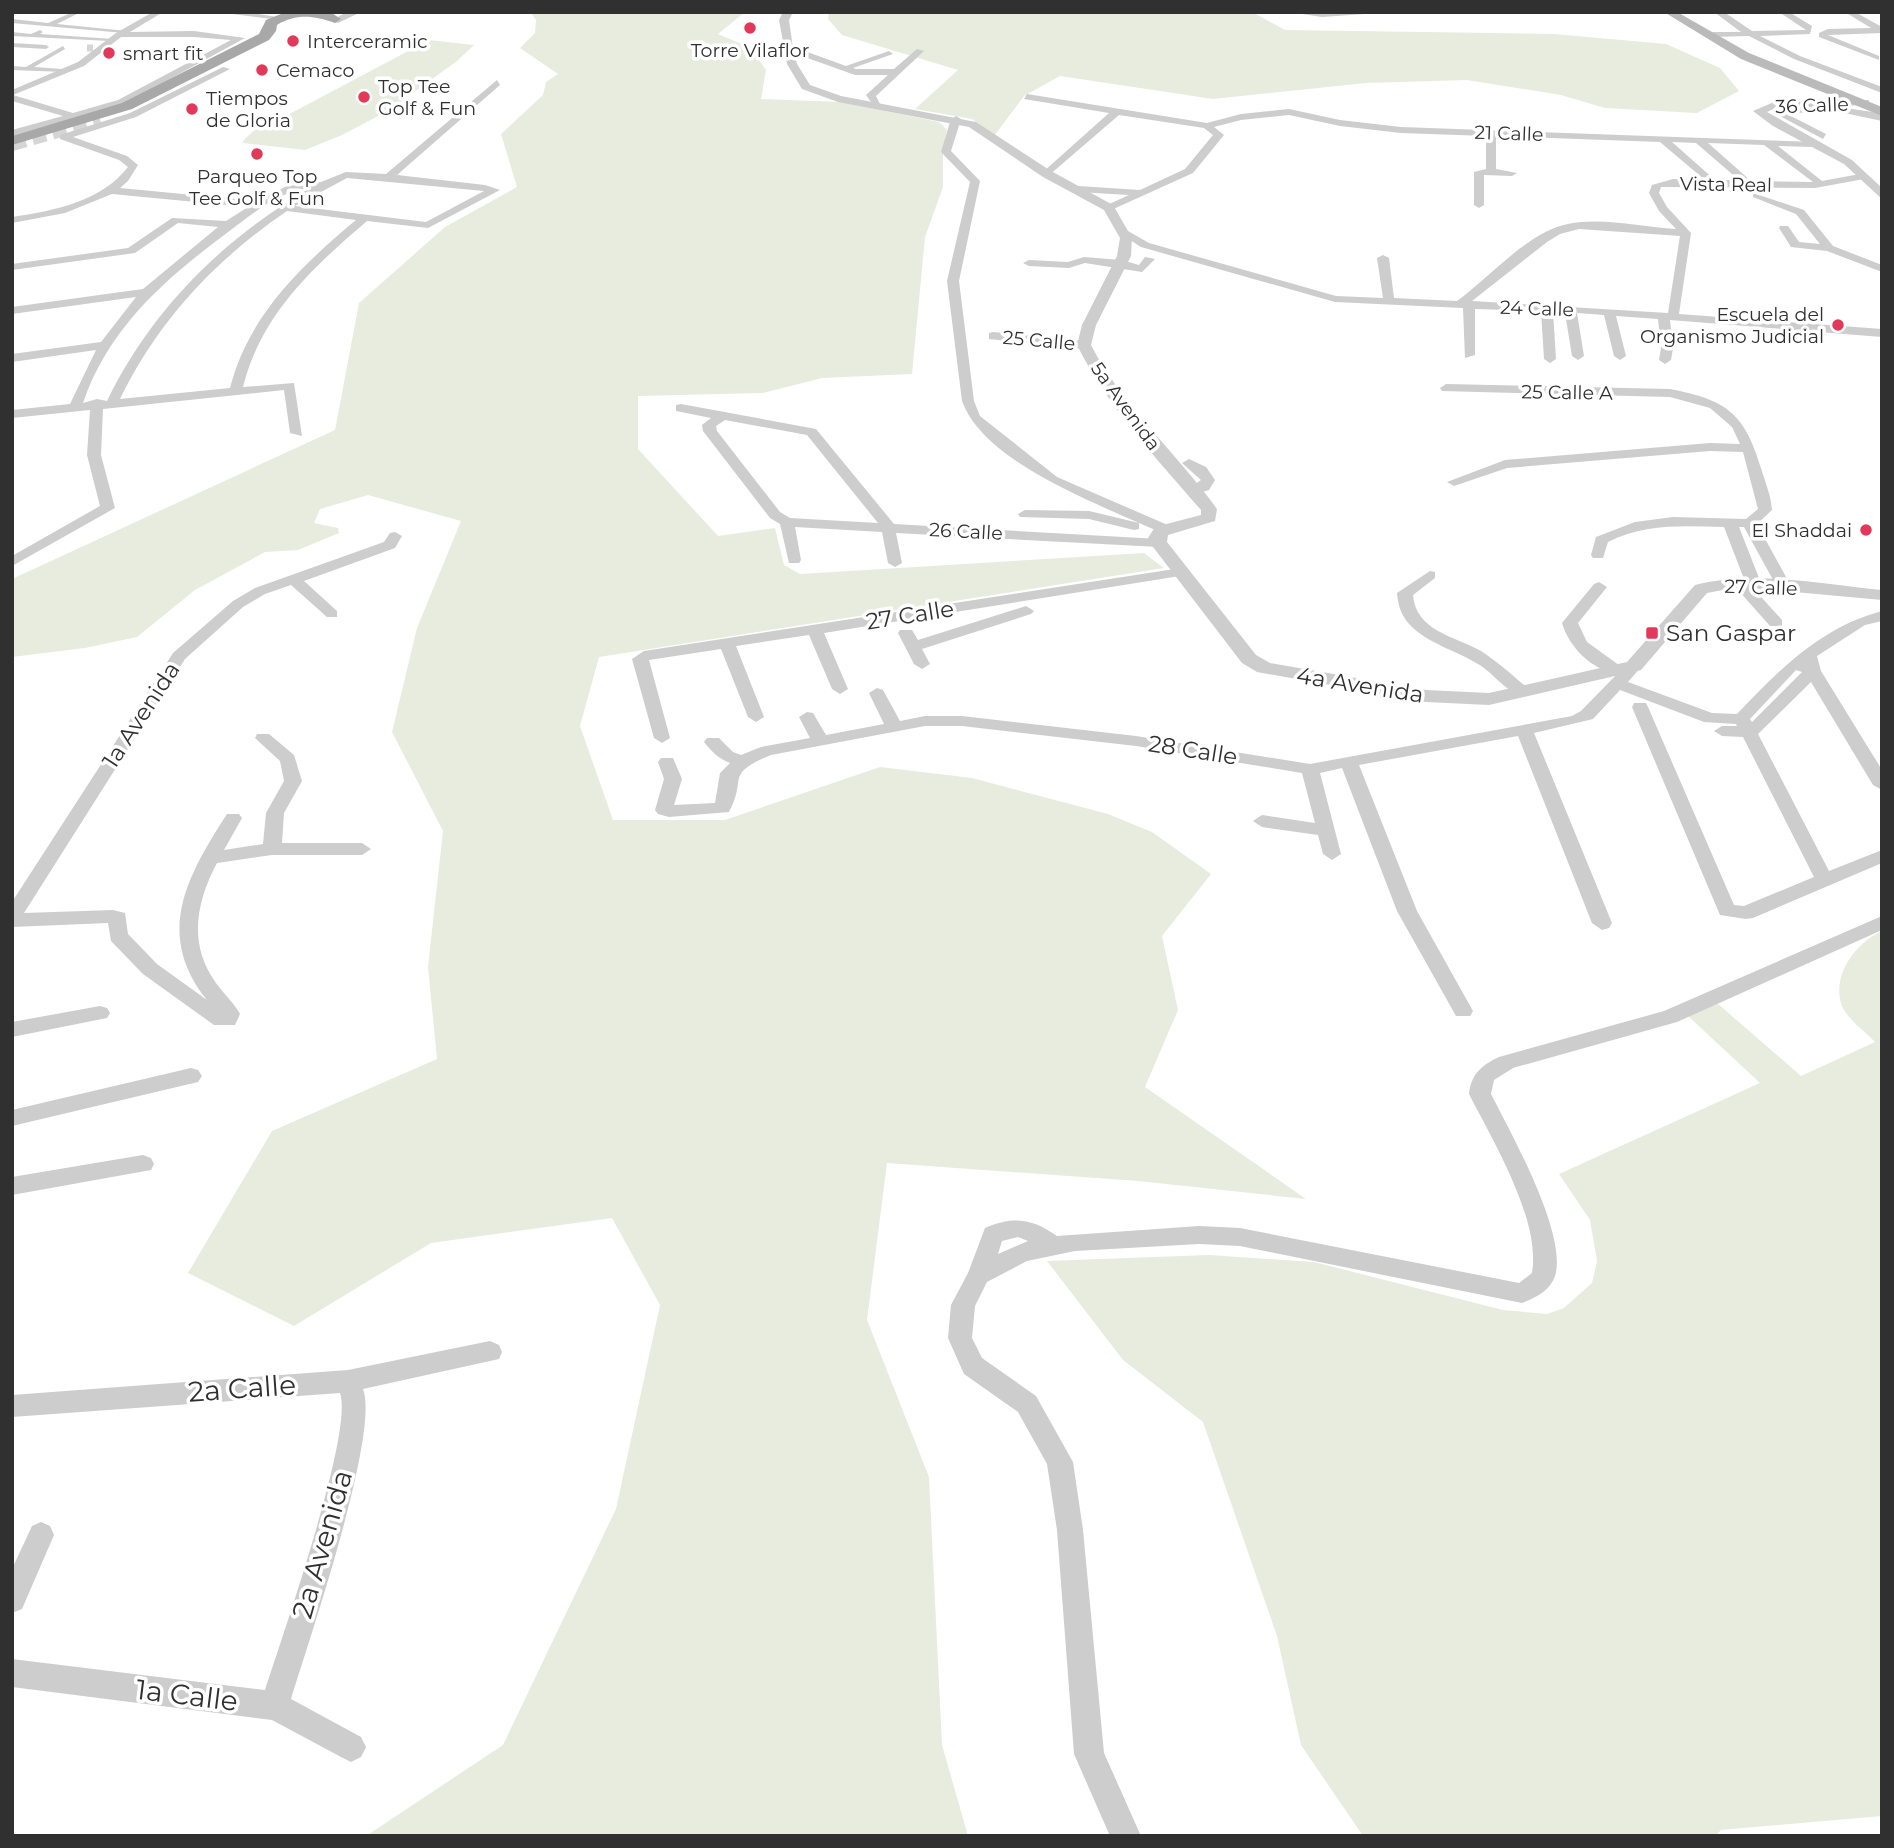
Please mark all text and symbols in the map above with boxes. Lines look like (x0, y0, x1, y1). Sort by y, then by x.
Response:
marker: Torre Vilaflor (742, 20, 758, 36)
place label: Interceramic (307, 30, 428, 53)
marker: Interceramic (285, 33, 301, 49)
place label: Torre Vilaflor (691, 39, 809, 62)
place label: smart fit (123, 42, 204, 65)
marker: smart fit (101, 45, 117, 61)
place label: Cemaco (276, 59, 354, 82)
marker: Cemaco (254, 62, 270, 78)
place label: Top Tee Golf & Fun (378, 75, 476, 120)
place label: Tiempos de Gloria (206, 87, 291, 132)
marker: Top Tee Golf & Fun (356, 89, 372, 105)
street label: 36 Calle (1775, 93, 1849, 118)
marker: Tiempos de Gloria (184, 101, 200, 117)
street label: 21 Calle (1474, 121, 1544, 146)
marker: Parqueo Top Tee Golf & Fun (249, 146, 265, 162)
place label: Parqueo Top Tee Golf & Fun (189, 165, 325, 210)
street label: Vista Real (1680, 172, 1772, 197)
street label: 24 Calle (1500, 296, 1574, 321)
place label: Escuela del Organismo Judicial (1640, 303, 1824, 348)
marker: Escuela del Organismo Judicial (1830, 317, 1846, 333)
street label: 25 Calle (1002, 326, 1076, 355)
street label: 5a Avenida (1086, 358, 1165, 455)
street label: 25 Calle A (1521, 380, 1613, 405)
street label: 26 Calle (929, 518, 1003, 545)
place label: El Shaddai (1751, 519, 1852, 542)
marker: El Shaddai (1858, 522, 1874, 538)
street label: 27 Calle (1724, 575, 1798, 600)
street label: 27 Calle (864, 594, 956, 636)
place label: San Gaspar (1666, 619, 1796, 647)
marker: San Gaspar (1644, 625, 1660, 641)
street label: 1a Avenida (96, 657, 186, 773)
street label: 4a Avenida (1294, 661, 1426, 709)
street label: 28 Calle (1146, 729, 1240, 771)
street label: 2a Calle (187, 1367, 297, 1409)
street label: 2a Avenida (285, 1466, 359, 1622)
street label: 1a Calle (134, 1672, 240, 1718)

